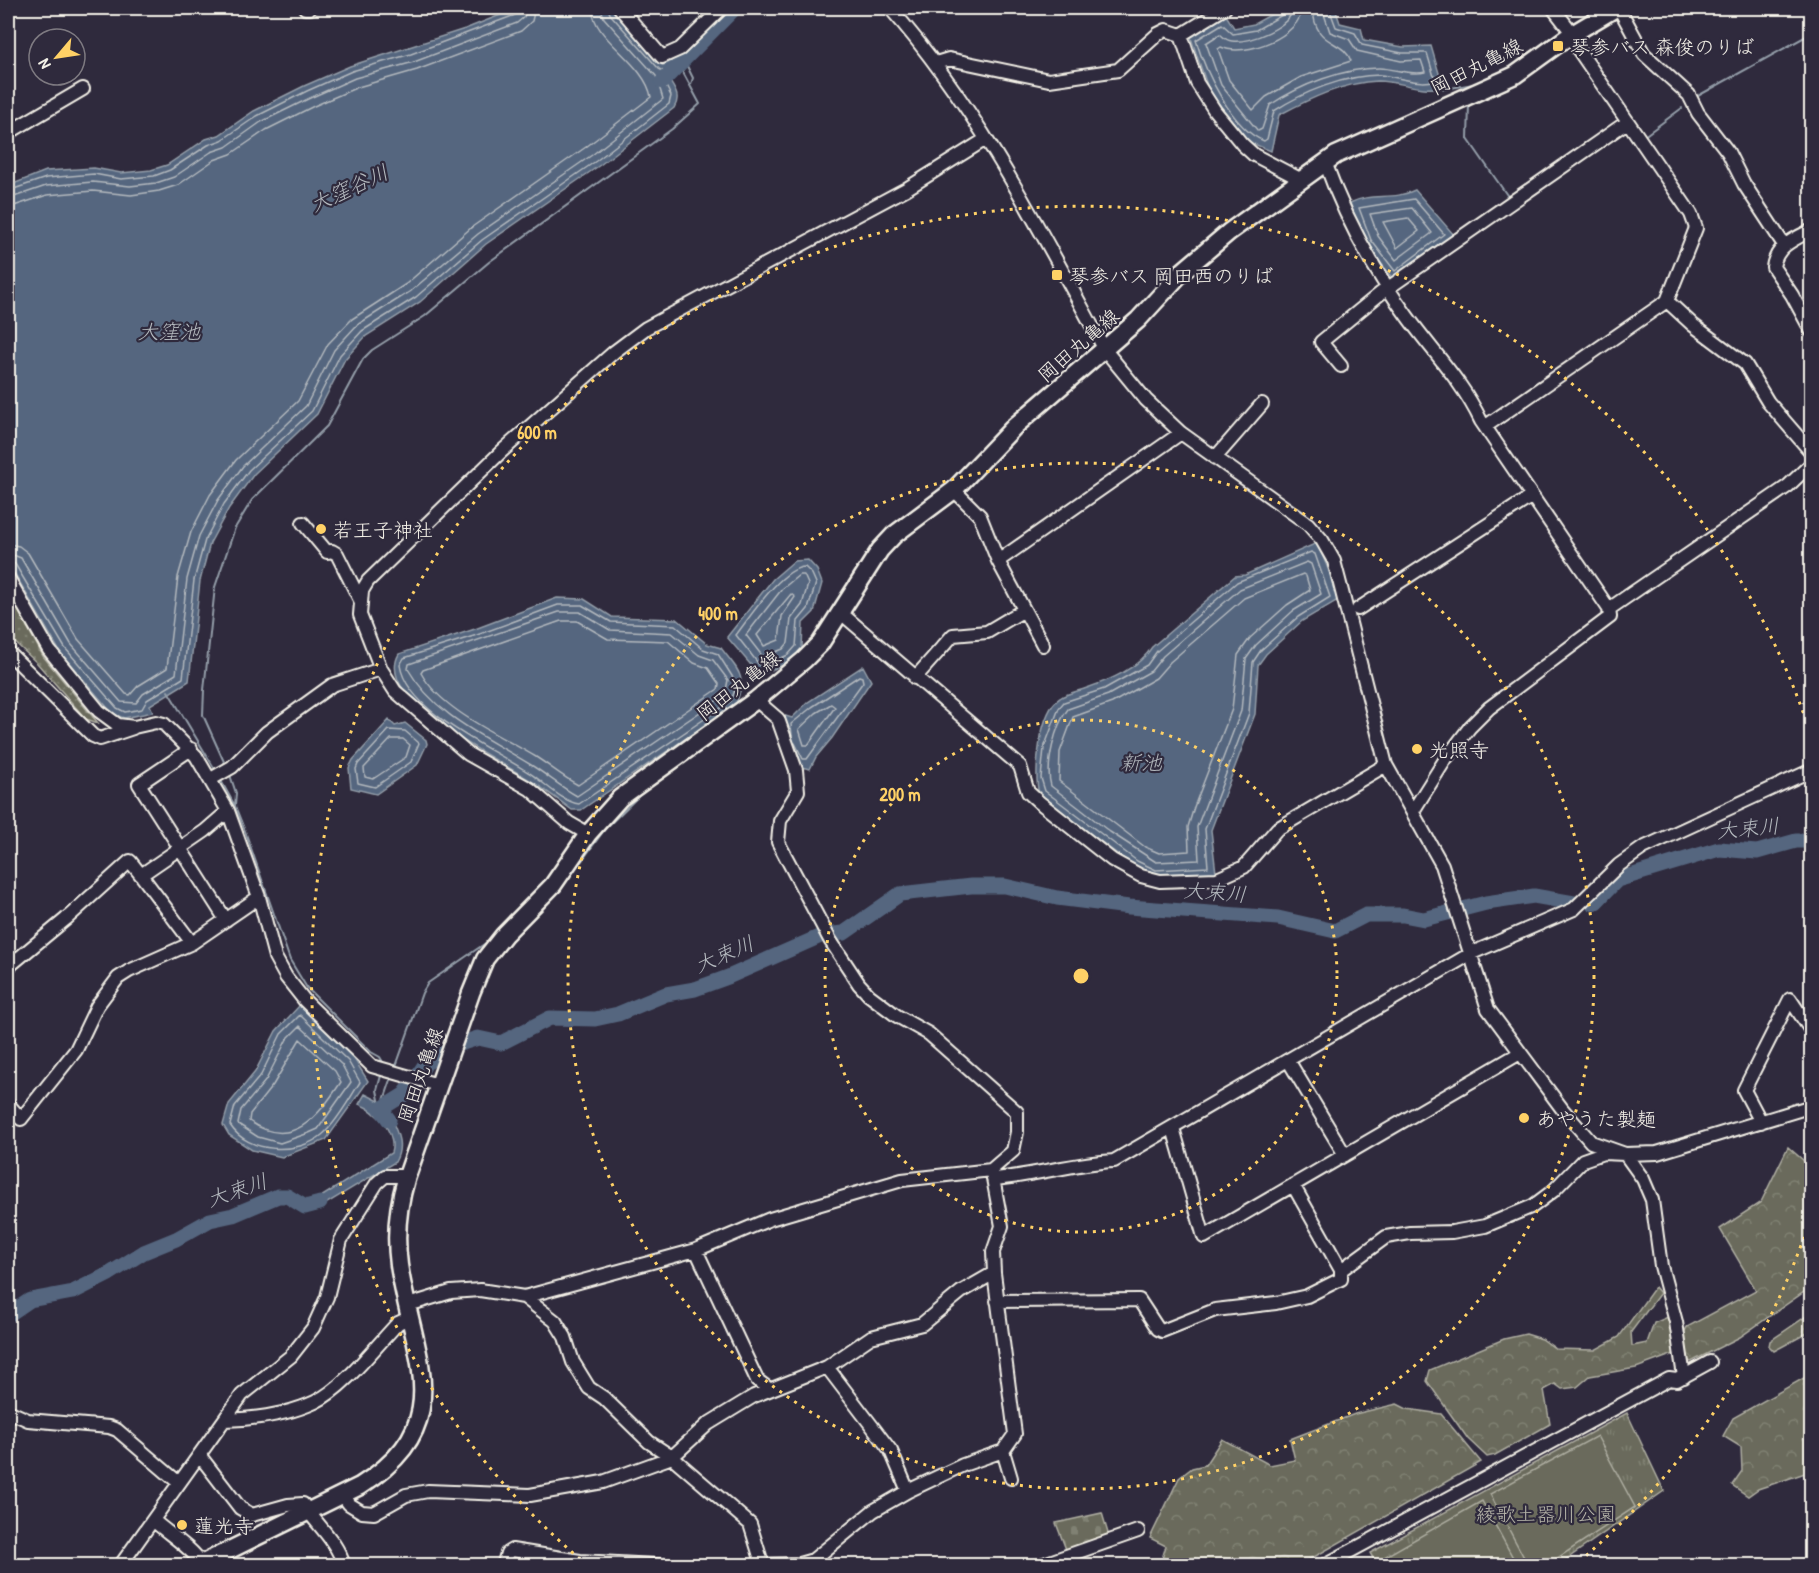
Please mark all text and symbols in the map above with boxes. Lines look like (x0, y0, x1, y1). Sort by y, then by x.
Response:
north arrow (27, 27, 87, 87)
street label: 岡田丸亀線 (1425, 31, 1527, 101)
place label: 琴参バス 森俊のりば (1570, 33, 1755, 60)
marker: 琴参バス 森俊のりば (1551, 39, 1565, 53)
text: N (32, 55, 56, 73)
water label: 大窪谷川 (305, 157, 393, 219)
place label: 琴参バス 岡田西のりば (1069, 262, 1274, 289)
marker: 琴参バス 岡田西のりば (1050, 268, 1064, 282)
street label: 岡田丸亀線 (1031, 302, 1125, 388)
water label: 大窪池 (138, 317, 201, 346)
text: 600 m (517, 420, 557, 445)
place label: 若王子神社 (333, 516, 433, 543)
marker: 若王子神社 (314, 522, 328, 536)
text: 400 m (698, 601, 738, 626)
street label: 岡田丸亀線 (690, 644, 786, 726)
place label: 光照寺 (1429, 736, 1489, 763)
marker: 光照寺 (1410, 742, 1424, 756)
water label: 新池 (1120, 748, 1163, 777)
text: 200 m (880, 782, 920, 807)
water label: 大束川 (1715, 811, 1781, 845)
water label: 大束川 (1183, 875, 1247, 909)
water label: 大束川 (689, 928, 759, 980)
centre of rings (1071, 966, 1091, 986)
street label: 岡田丸亀線 (391, 1023, 449, 1127)
place label: あやうた製麺 (1536, 1105, 1656, 1132)
marker: あやうた製麺 (1517, 1111, 1531, 1125)
water label: 大束川 (202, 1166, 272, 1214)
park label: 綾歌土器川公園 (1476, 1500, 1616, 1527)
place label: 蓮光寺 (194, 1512, 254, 1539)
marker: 蓮光寺 (175, 1518, 189, 1532)

